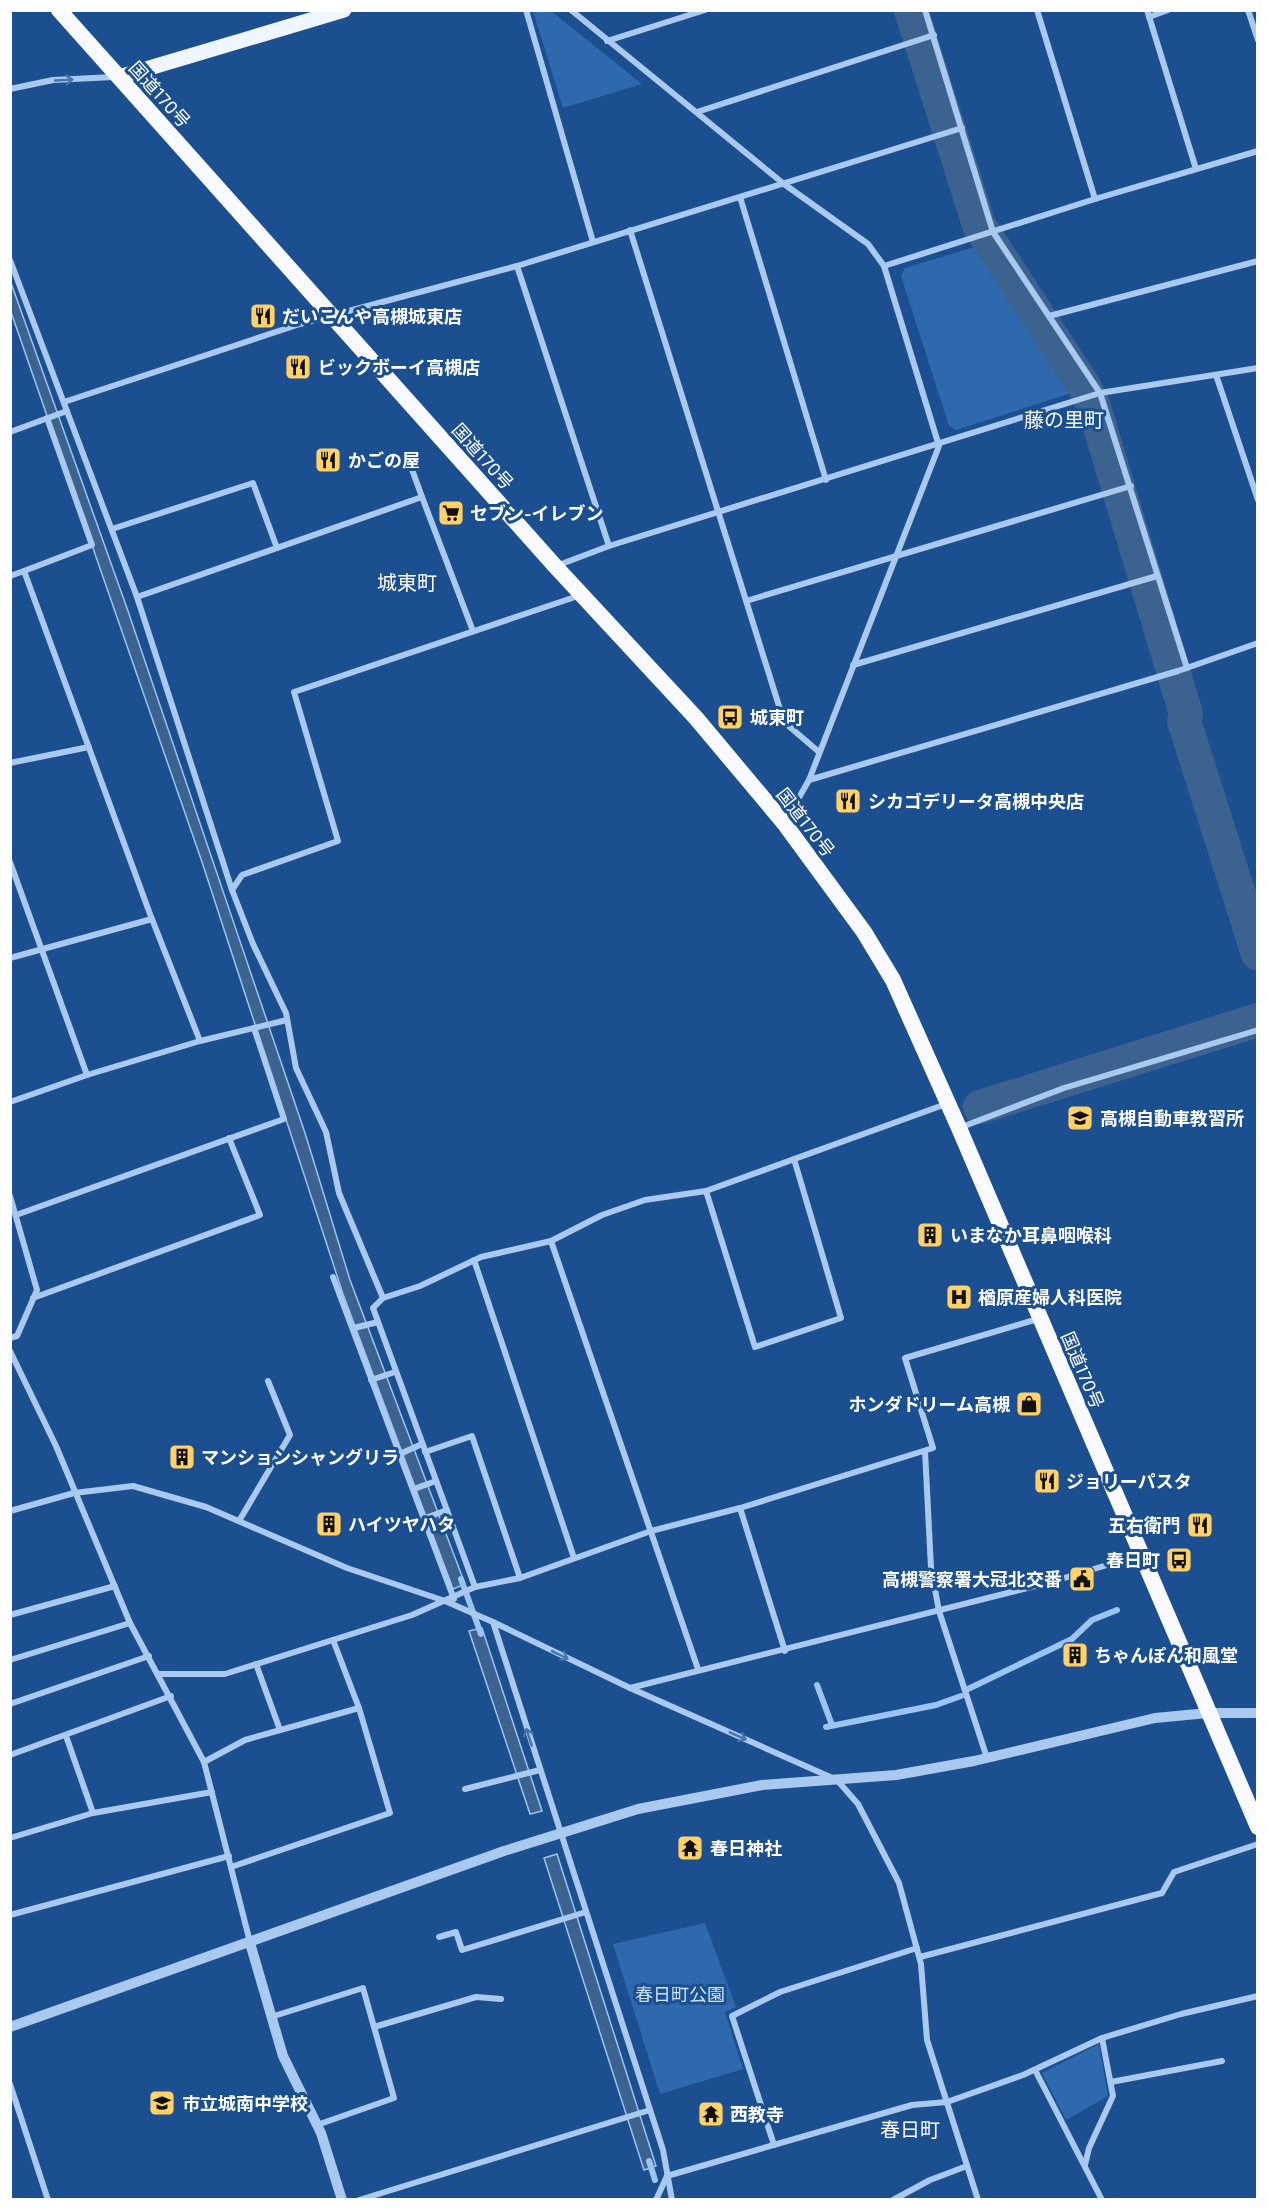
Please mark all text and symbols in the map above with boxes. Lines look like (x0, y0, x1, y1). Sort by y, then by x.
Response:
street label: 国道170号 (125, 56, 195, 132)
one-way arrow (54, 74, 74, 85)
restaurant icon: だいこんや高槻城東店 (248, 301, 278, 331)
place label: だいこんや高槻城東店 (282, 305, 462, 327)
restaurant icon: ビックボーイ高槻店 (283, 352, 313, 382)
place label: ビックボーイ高槻店 (318, 356, 480, 378)
district label: 藤の里町 (1024, 407, 1104, 431)
street label: 国道170号 (448, 418, 518, 494)
restaurant icon: かごの屋 (313, 445, 343, 475)
place label: かごの屋 (348, 449, 420, 471)
supermarket icon: セブン-イレブン (436, 498, 466, 528)
place label: セブン-イレブン (470, 502, 603, 524)
district label: 城東町 (377, 570, 437, 594)
bus stop icon: 城東町 (715, 702, 745, 732)
place label: 城東町 (750, 706, 804, 728)
street label: 国道170号 (772, 783, 840, 861)
restaurant icon: シカゴデリータ高槻中央店 (833, 786, 863, 816)
place label: シカゴデリータ高槻中央店 (868, 790, 1084, 812)
school or university icon: 高槻自動車教習所 (1065, 1103, 1095, 1133)
place label: 高槻自動車教習所 (1100, 1107, 1244, 1129)
building icon: いまなか耳鼻咽喉科 (915, 1220, 945, 1250)
place label: いまなか耳鼻咽喉科 (950, 1224, 1112, 1246)
hospital icon: 楢原産婦人科医院 (944, 1282, 974, 1312)
place label: 楢原産婦人科医院 (978, 1286, 1122, 1308)
street label: 国道170号 (1057, 1328, 1109, 1412)
shop icon: ホンダドリーム高槻 (1014, 1389, 1044, 1419)
place label: ホンダドリーム高槻 (849, 1393, 1010, 1415)
building icon: マンションシャングリラ (167, 1442, 197, 1472)
place label: マンションシャングリラ (201, 1446, 399, 1468)
restaurant icon: ジョリーパスタ (1032, 1466, 1062, 1496)
place label: ジョリーパスタ (1066, 1470, 1192, 1492)
building icon: ハイツヤハタ (314, 1509, 344, 1539)
restaurant icon: 五右衛門 (1185, 1510, 1215, 1540)
place label: ハイツヤハタ (348, 1513, 455, 1535)
place label: 五右衛門 (1108, 1514, 1180, 1536)
bus stop icon: 春日町 (1164, 1545, 1194, 1575)
place label: 春日町 (1106, 1549, 1160, 1571)
public building icon: 高槻警察署大冠北交番 (1067, 1564, 1097, 1594)
place label: 高槻警察署大冠北交番 (882, 1568, 1062, 1590)
building icon: ちゃんぽん和風堂 (1060, 1640, 1090, 1670)
place label: ちゃんぽん和風堂 (1094, 1644, 1238, 1666)
one-way arrow (551, 1649, 569, 1661)
one-way arrow (523, 1728, 534, 1747)
one-way arrow (728, 1730, 746, 1742)
temple icon: 春日神社 (675, 1833, 705, 1863)
place label: 春日神社 (710, 1837, 782, 1859)
park label: 春日町公園 (635, 1983, 725, 2005)
school or university icon: 市立城南中学校 (147, 2088, 177, 2118)
place label: 市立城南中学校 (182, 2092, 308, 2114)
temple icon: 西教寺 (696, 2099, 726, 2129)
place label: 西教寺 (730, 2103, 784, 2125)
district label: 春日町 (880, 2117, 940, 2141)

